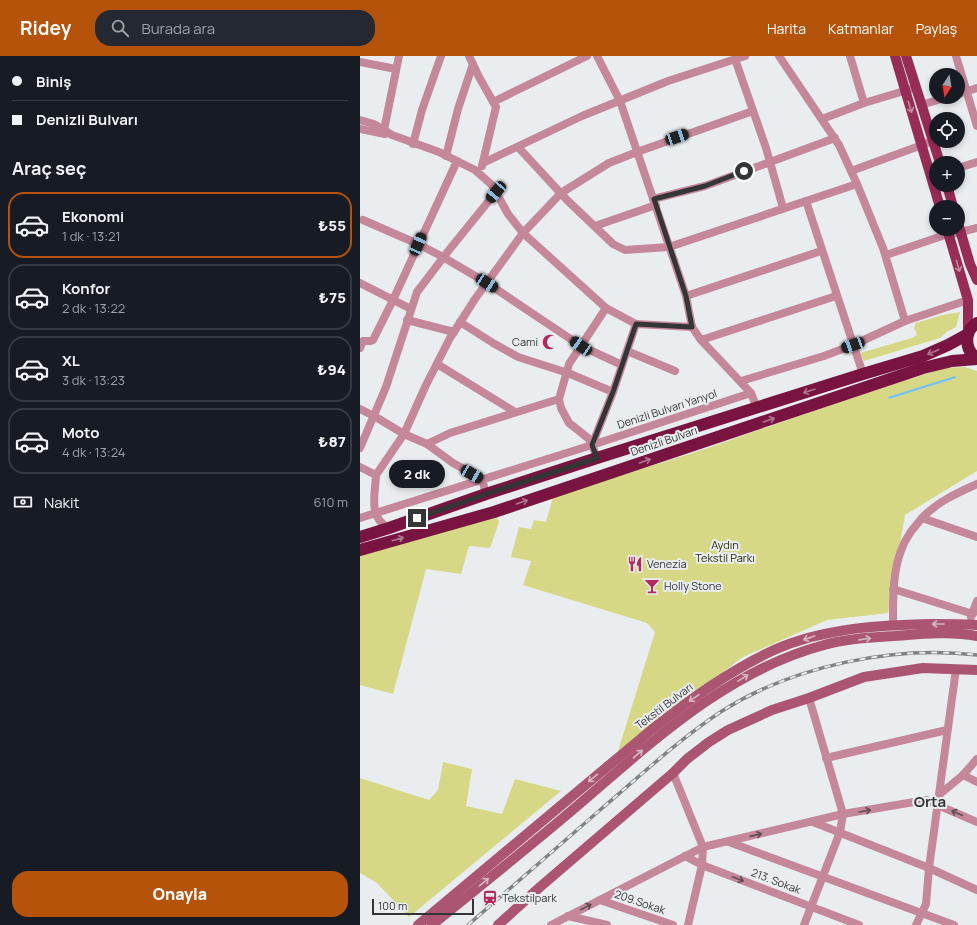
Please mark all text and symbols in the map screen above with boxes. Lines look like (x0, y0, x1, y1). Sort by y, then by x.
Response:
search box (95, 10, 375, 46)
text: Ridey (20, 15, 71, 41)
icon: search (109, 17, 131, 39)
text: Burada ara (141, 18, 215, 39)
text: Harita (767, 19, 806, 38)
text: Katmanlar (828, 19, 894, 38)
text: Paylaş (916, 19, 957, 38)
north arrow (929, 68, 965, 104)
map controls (929, 68, 965, 236)
text: Biniş (36, 71, 71, 92)
one-way arrow (907, 100, 914, 113)
text: Denizli Bulvarı (36, 109, 138, 130)
button: locate (929, 112, 965, 148)
car (664, 127, 690, 147)
text: Araç seç (12, 156, 86, 180)
button: + (929, 156, 965, 192)
route start (735, 162, 753, 180)
car (484, 179, 508, 205)
button: − (929, 200, 965, 236)
text: Ekonomi (62, 206, 124, 227)
icon: car (14, 207, 50, 243)
text: ₺55 (318, 215, 346, 236)
text: 1 dk · 13:21 (62, 227, 121, 245)
car (408, 231, 428, 257)
one-way arrow (955, 260, 962, 273)
car (474, 271, 500, 295)
text: Konfor (62, 278, 110, 299)
icon: car (14, 279, 50, 315)
text: ₺75 (319, 287, 346, 308)
text: 2 dk · 13:22 (62, 299, 125, 317)
mosque icon: Cami (541, 333, 559, 351)
place label: Cami (512, 334, 538, 349)
car (568, 334, 594, 358)
car (840, 335, 866, 355)
one-way arrow (927, 348, 939, 356)
text: XL (62, 350, 80, 371)
icon: car (14, 351, 50, 387)
text: ₺94 (317, 359, 346, 380)
text: 3 dk · 13:23 (62, 371, 125, 389)
street label: Denizli Bulvarı Yanyol (615, 385, 719, 432)
one-way arrow (803, 388, 816, 395)
one-way arrow (762, 415, 774, 423)
text: Moto (62, 422, 99, 443)
street label: Denizli Bulvarı (628, 422, 699, 459)
icon: car (14, 423, 50, 459)
text: ₺87 (318, 431, 346, 452)
text: 4 dk · 13:24 (62, 443, 126, 461)
one-way arrow (639, 457, 652, 464)
callout: 2 dk (389, 460, 445, 488)
car (459, 463, 485, 485)
text: 2 dk (404, 465, 430, 483)
icon: cash (12, 491, 34, 513)
text: Nakit (44, 492, 80, 513)
text: 610 m (314, 493, 348, 511)
one-way arrow (515, 498, 528, 505)
route end (408, 509, 426, 527)
one-way arrow (391, 535, 404, 542)
park label: Aydın Tekstil Parkı (695, 537, 755, 565)
restaurant icon: Venezia (626, 555, 644, 573)
place label: Venezia (647, 556, 687, 571)
bar icon: Holly Stone (643, 577, 661, 595)
place label: Holly Stone (664, 578, 722, 593)
one-way arrow (932, 620, 945, 628)
one-way arrow (803, 635, 816, 642)
one-way arrow (859, 635, 872, 643)
one-way arrow (737, 674, 749, 682)
street label: Tekstil Bulvarı (632, 679, 696, 732)
one-way arrow (689, 693, 700, 702)
one-way arrow (632, 750, 643, 759)
one-way arrow (587, 774, 598, 783)
district label: Orta (914, 791, 946, 812)
one-way arrow (858, 806, 871, 814)
one-way arrow (952, 809, 964, 816)
one-way arrow (749, 831, 762, 839)
street label: 213. Sokak (749, 864, 804, 897)
button: Onayla (12, 871, 348, 917)
one-way arrow (732, 875, 744, 883)
one-way arrow (479, 878, 489, 887)
street label: 209.Sokak (613, 886, 668, 917)
station icon: Tekstilpark (481, 889, 499, 907)
place label: Tekstilpark (502, 890, 557, 905)
scale bar (372, 897, 474, 916)
text: 100 m (378, 898, 407, 913)
one-way arrow (579, 903, 591, 911)

